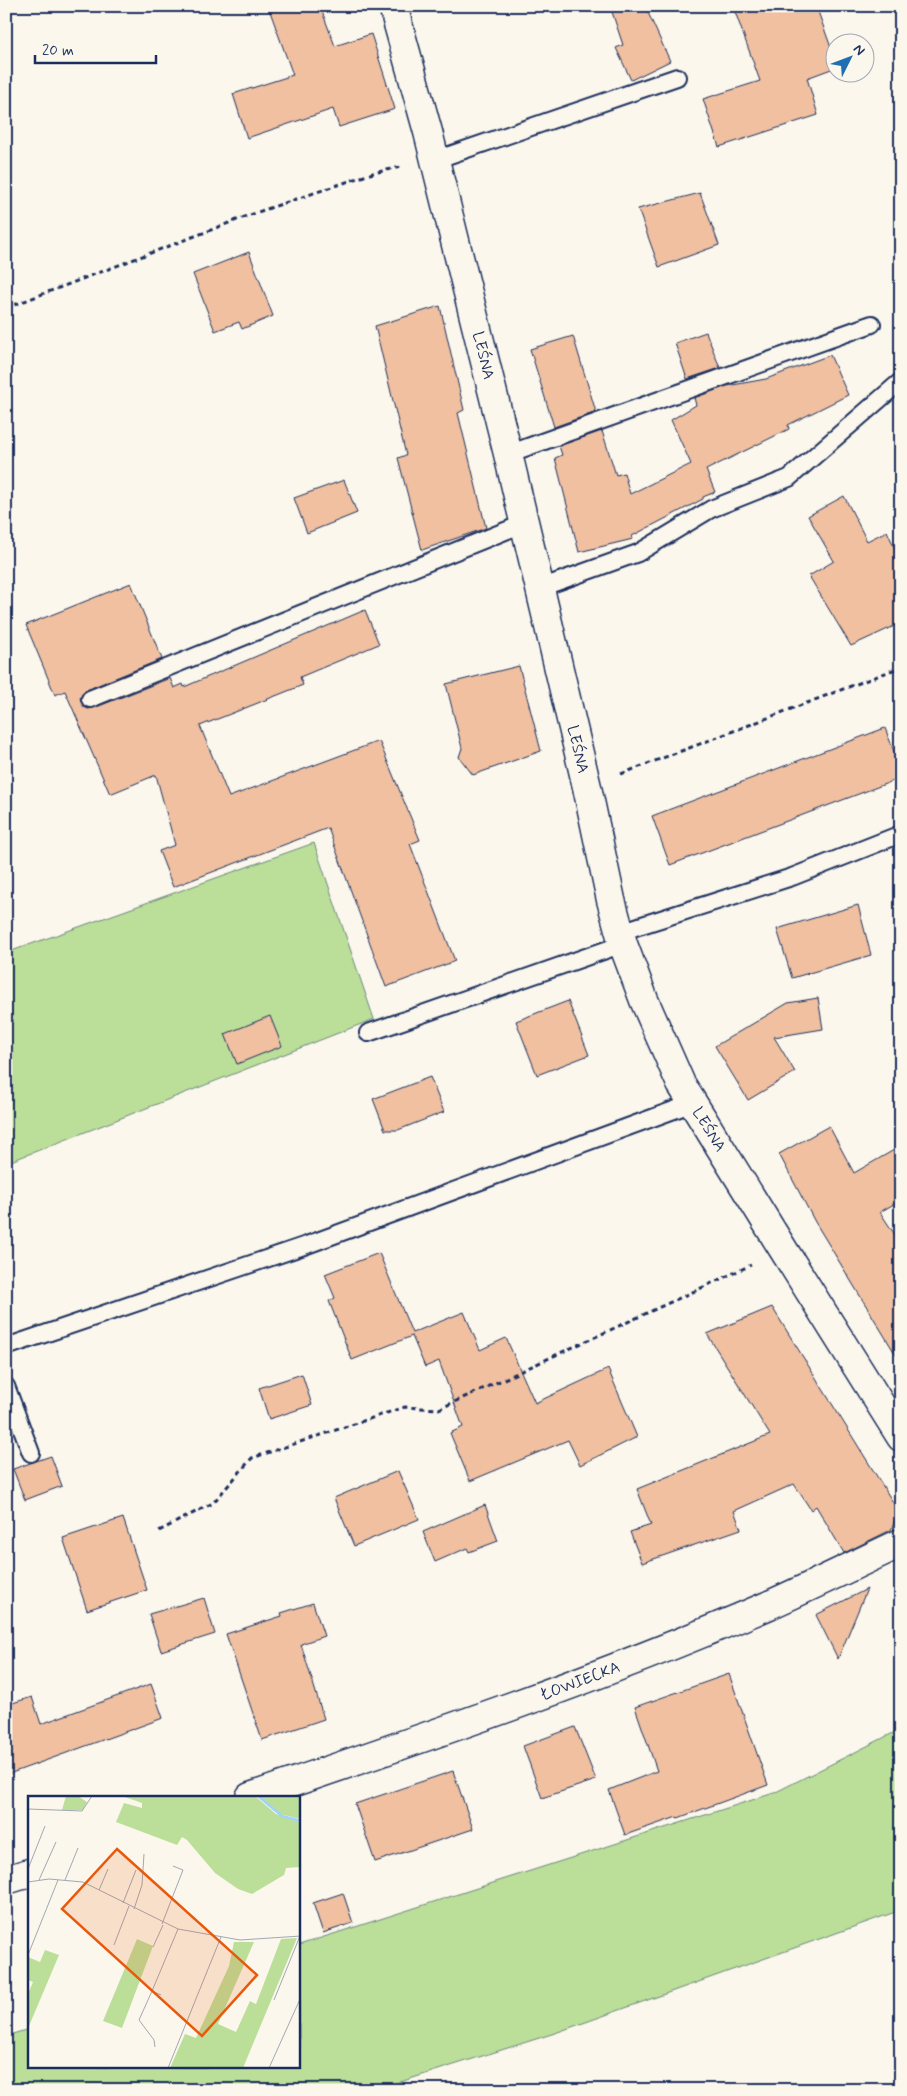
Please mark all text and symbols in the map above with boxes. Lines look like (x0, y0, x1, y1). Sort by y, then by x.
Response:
scale bar (35, 32, 156, 64)
north arrow (824, 32, 874, 82)
text: N (849, 40, 869, 59)
text: 20 m (42, 41, 74, 61)
street label: LEŚNA (467, 329, 500, 382)
street label: LEŚNA (562, 723, 594, 775)
street label: LEŚNA (687, 1103, 731, 1156)
street label: ŁOWIECKA (537, 1656, 623, 1705)
inset map (28, 1796, 300, 2068)

